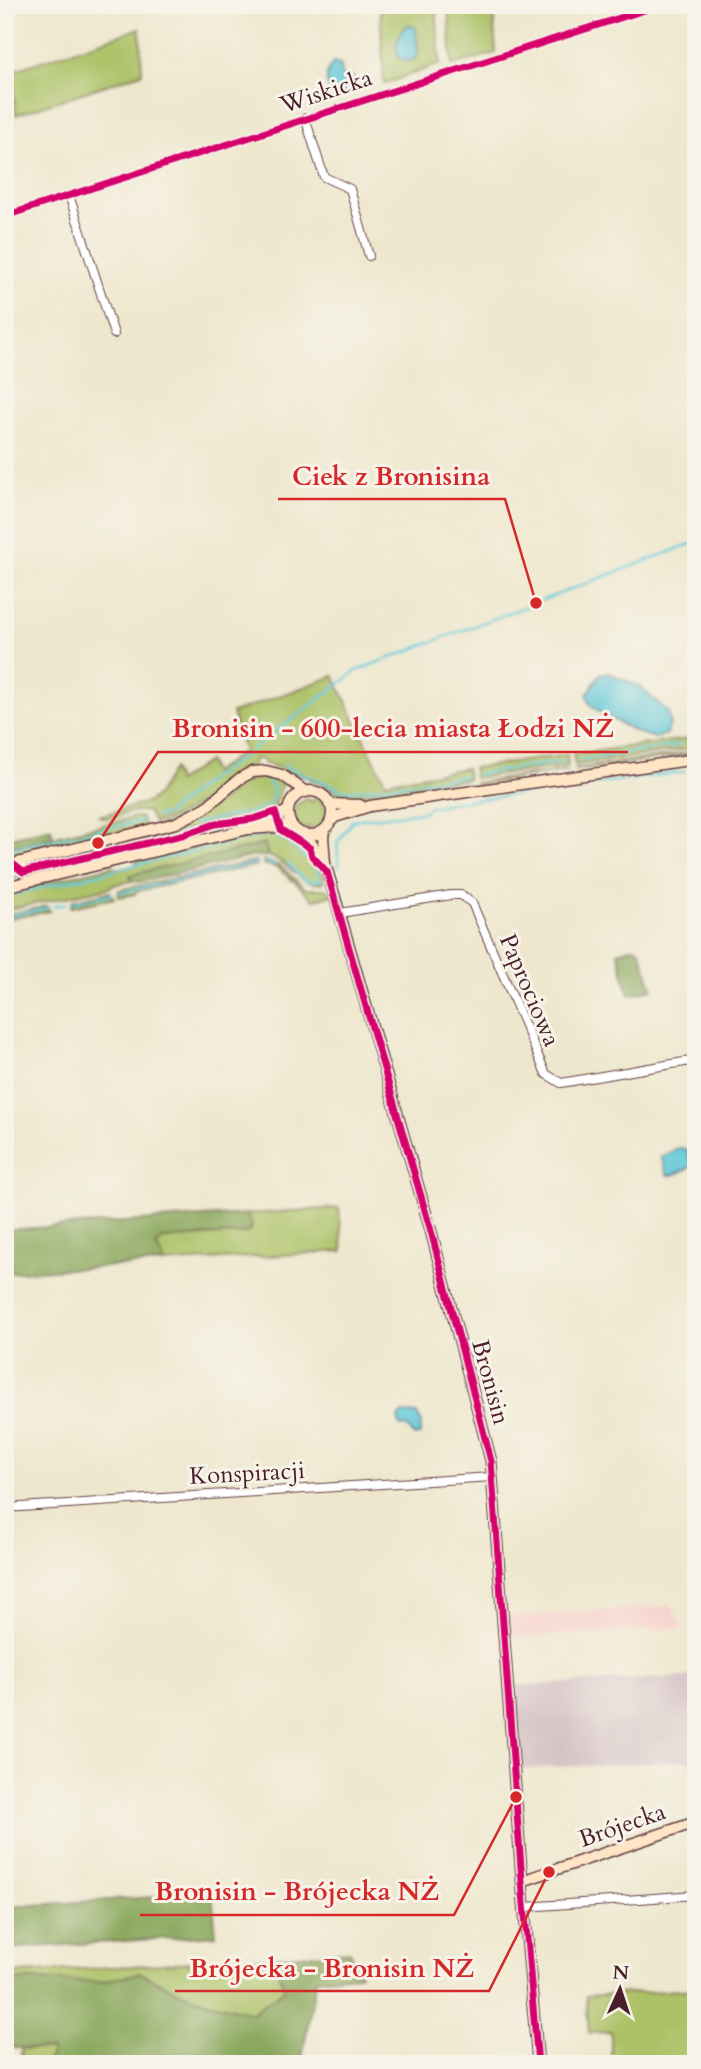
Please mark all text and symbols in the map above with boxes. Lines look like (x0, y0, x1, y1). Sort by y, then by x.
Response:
street label: Wiskicka (275, 61, 377, 122)
callout: Ciek z Bronisina (278, 452, 505, 499)
text: Ciek z Bronisina (292, 459, 490, 494)
callout: Bronisin - 600-lecia miasta Łodzi NŻ (158, 705, 628, 752)
text: Bronisin - 600-lecia miasta Łodzi NŻ (172, 711, 614, 746)
street label: Paprociowa (491, 929, 568, 1052)
street label: Bronisin (463, 1336, 518, 1429)
street label: Konspiracji (188, 1454, 306, 1493)
street label: Brójecka (574, 1795, 671, 1856)
callout: Bronisin - Brójecka NŻ (140, 1868, 454, 1915)
text: Bronisin - Brójecka NŻ (154, 1874, 440, 1909)
callout: Brójecka - Bronisin NŻ (175, 1944, 489, 1991)
text: Brójecka - Bronisin NŻ (189, 1951, 475, 1986)
north arrow (586, 1954, 656, 2024)
text: N (612, 1960, 630, 1986)

